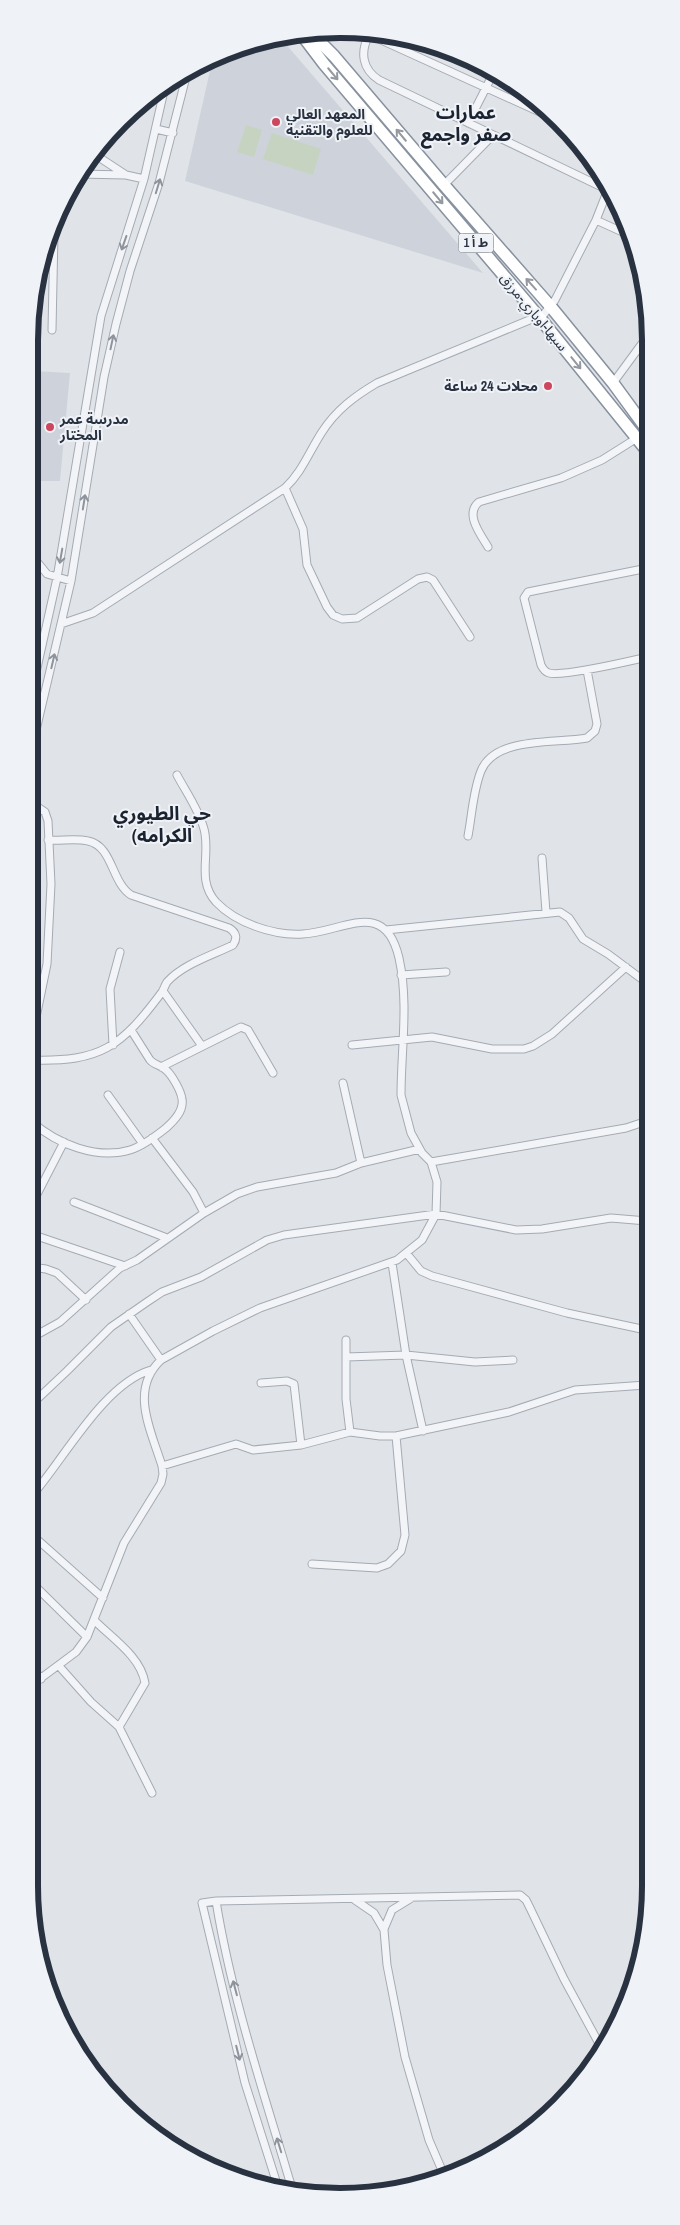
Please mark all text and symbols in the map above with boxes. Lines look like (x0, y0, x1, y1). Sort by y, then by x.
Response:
one-way arrow (327, 67, 338, 80)
district label: عمارات صفر واجمع (421, 99, 511, 149)
place label: المعهد العالي للعلوم والتقنية (286, 105, 373, 141)
marker: المعهد العالي للعلوم والتقنية (270, 116, 282, 128)
one-way arrow (395, 128, 407, 141)
one-way arrow (154, 179, 164, 195)
one-way arrow (432, 191, 443, 204)
road number: ط أ 1 (458, 234, 494, 252)
one-way arrow (119, 235, 128, 251)
street label: سبها-اوباري-مرزق (494, 269, 572, 356)
one-way arrow (525, 277, 537, 290)
one-way arrow (108, 334, 117, 350)
one-way arrow (570, 356, 581, 369)
place label: محلات 24 ساعة (444, 377, 538, 395)
marker: محلات 24 ساعة (542, 380, 554, 392)
place label: مدرسة عمر المختار (59, 410, 129, 444)
marker: مدرسة عمر المختار (44, 421, 56, 433)
one-way arrow (79, 494, 89, 510)
one-way arrow (55, 548, 65, 564)
one-way arrow (49, 654, 58, 670)
district label: حي الطيوري (الكرامه (113, 800, 211, 848)
one-way arrow (230, 1981, 239, 1997)
one-way arrow (234, 2044, 243, 2060)
one-way arrow (274, 2137, 284, 2153)

